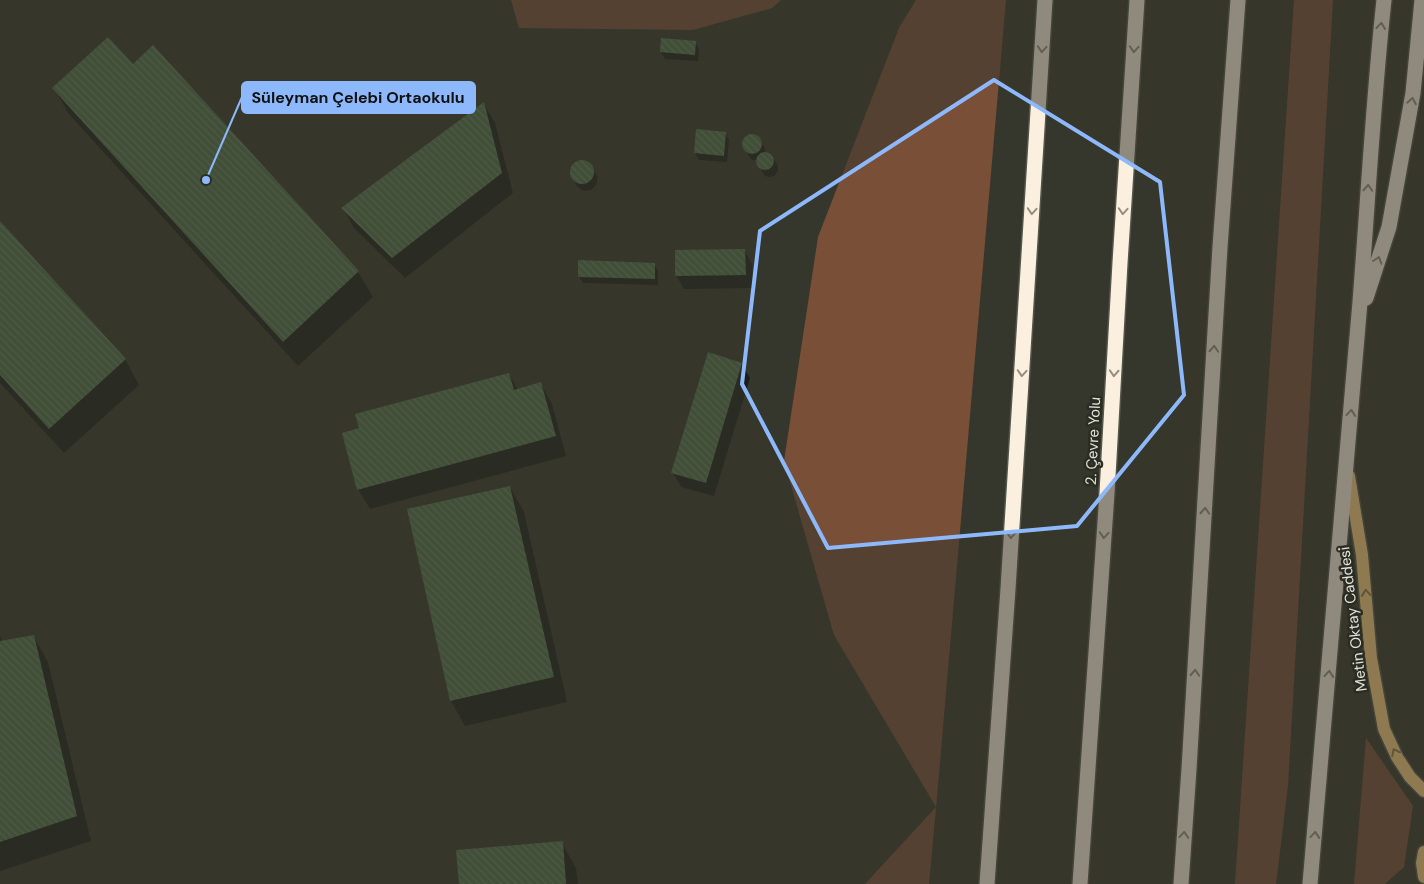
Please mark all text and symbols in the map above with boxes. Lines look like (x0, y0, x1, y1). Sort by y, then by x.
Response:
one-way arrow (1375, 21, 1386, 29)
one-way arrow (1037, 45, 1048, 53)
one-way arrow (1129, 45, 1140, 53)
callout: Süleyman Çelebi Ortaokulu (242, 82, 475, 113)
text: Süleyman Çelebi Ortaokulu (251, 87, 465, 108)
one-way arrow (1406, 97, 1416, 106)
one-way arrow (1363, 183, 1374, 191)
one-way arrow (1027, 207, 1038, 215)
one-way arrow (1118, 207, 1129, 215)
one-way arrow (1373, 257, 1383, 265)
one-way arrow (1209, 345, 1220, 353)
one-way arrow (1016, 369, 1027, 377)
one-way arrow (1108, 369, 1119, 377)
street label: 2. Çevre Yolu (1081, 396, 1105, 486)
one-way arrow (1345, 409, 1356, 417)
one-way arrow (1199, 507, 1210, 515)
one-way arrow (1006, 531, 1017, 539)
one-way arrow (1099, 531, 1110, 539)
street label: Metin Oktay Caddesi (1334, 545, 1372, 693)
one-way arrow (1360, 589, 1371, 597)
one-way arrow (1189, 669, 1200, 677)
one-way arrow (1323, 669, 1334, 677)
one-way arrow (1391, 748, 1401, 757)
one-way arrow (1179, 831, 1190, 839)
one-way arrow (1309, 831, 1320, 839)

